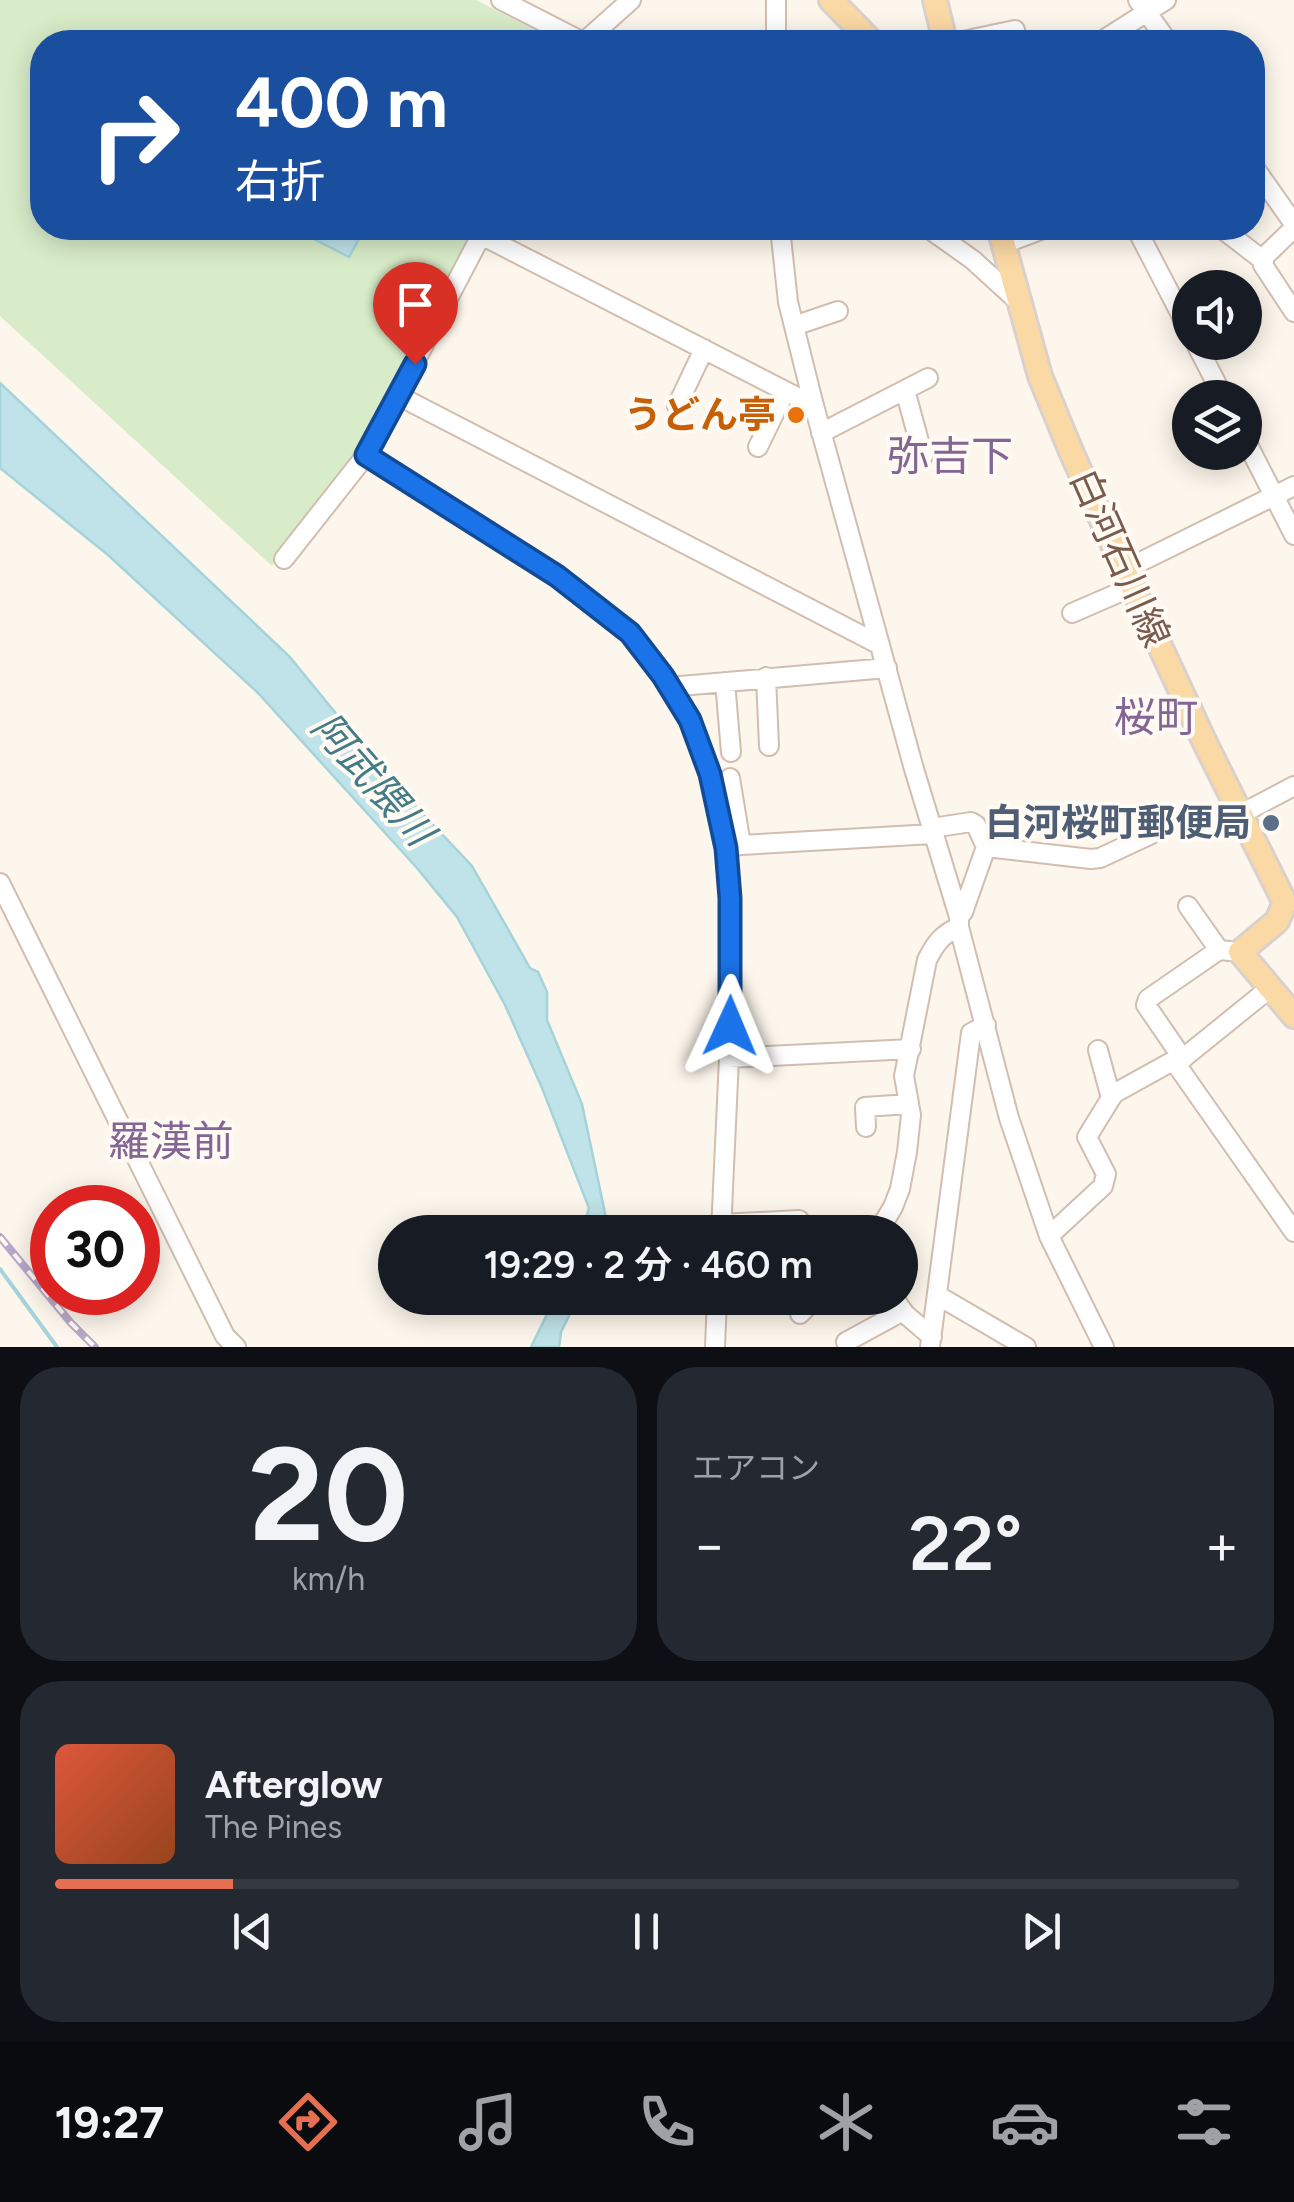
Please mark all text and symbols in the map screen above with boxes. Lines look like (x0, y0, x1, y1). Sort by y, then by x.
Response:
text: 400 m (235, 60, 448, 145)
icon: right (70, 70, 200, 200)
text: 右折 (235, 154, 325, 208)
pin (373, 262, 458, 365)
map controls (1172, 270, 1262, 470)
button: sound (1172, 270, 1262, 360)
icon: arrive (388, 277, 443, 332)
button: layers (1172, 380, 1262, 470)
place label: うどん亭 (624, 392, 776, 438)
marker: うどん亭 (785, 404, 807, 426)
district label: 弥吉下 (887, 431, 1013, 482)
street label: 白河石川線 (1060, 462, 1180, 654)
district label: 桜町 (1114, 692, 1198, 743)
water label: 阿武隈川 (302, 703, 446, 858)
place label: 白河桜町郵便局 (985, 800, 1251, 846)
marker: 白河桜町郵便局 (1260, 812, 1282, 834)
position arrow (678, 974, 782, 1078)
district label: 羅漢前 (108, 1116, 234, 1167)
speed limit sign: 30 (30, 1185, 160, 1315)
text: 19:29 · 2 分 · 460 m (483, 1242, 813, 1288)
text: 20 (249, 1417, 408, 1573)
text: エアコン (692, 1449, 820, 1487)
text: 22° (909, 1499, 1022, 1589)
text: − (692, 1512, 726, 1578)
text: + (1205, 1512, 1239, 1578)
text: km/h (292, 1560, 365, 1598)
text: Afterglow (205, 1762, 383, 1808)
text: The Pines (205, 1808, 342, 1846)
icon: previous (225, 1904, 280, 1959)
icon: pause (619, 1904, 674, 1959)
icon: next (1014, 1904, 1069, 1959)
icon: directions (273, 2087, 343, 2157)
icon: music (453, 2087, 523, 2157)
icon: phone (632, 2087, 702, 2157)
icon: climate (811, 2087, 881, 2157)
icon: car (990, 2087, 1060, 2157)
icon: filters (1169, 2087, 1239, 2157)
text: 19:27 (55, 2095, 164, 2149)

